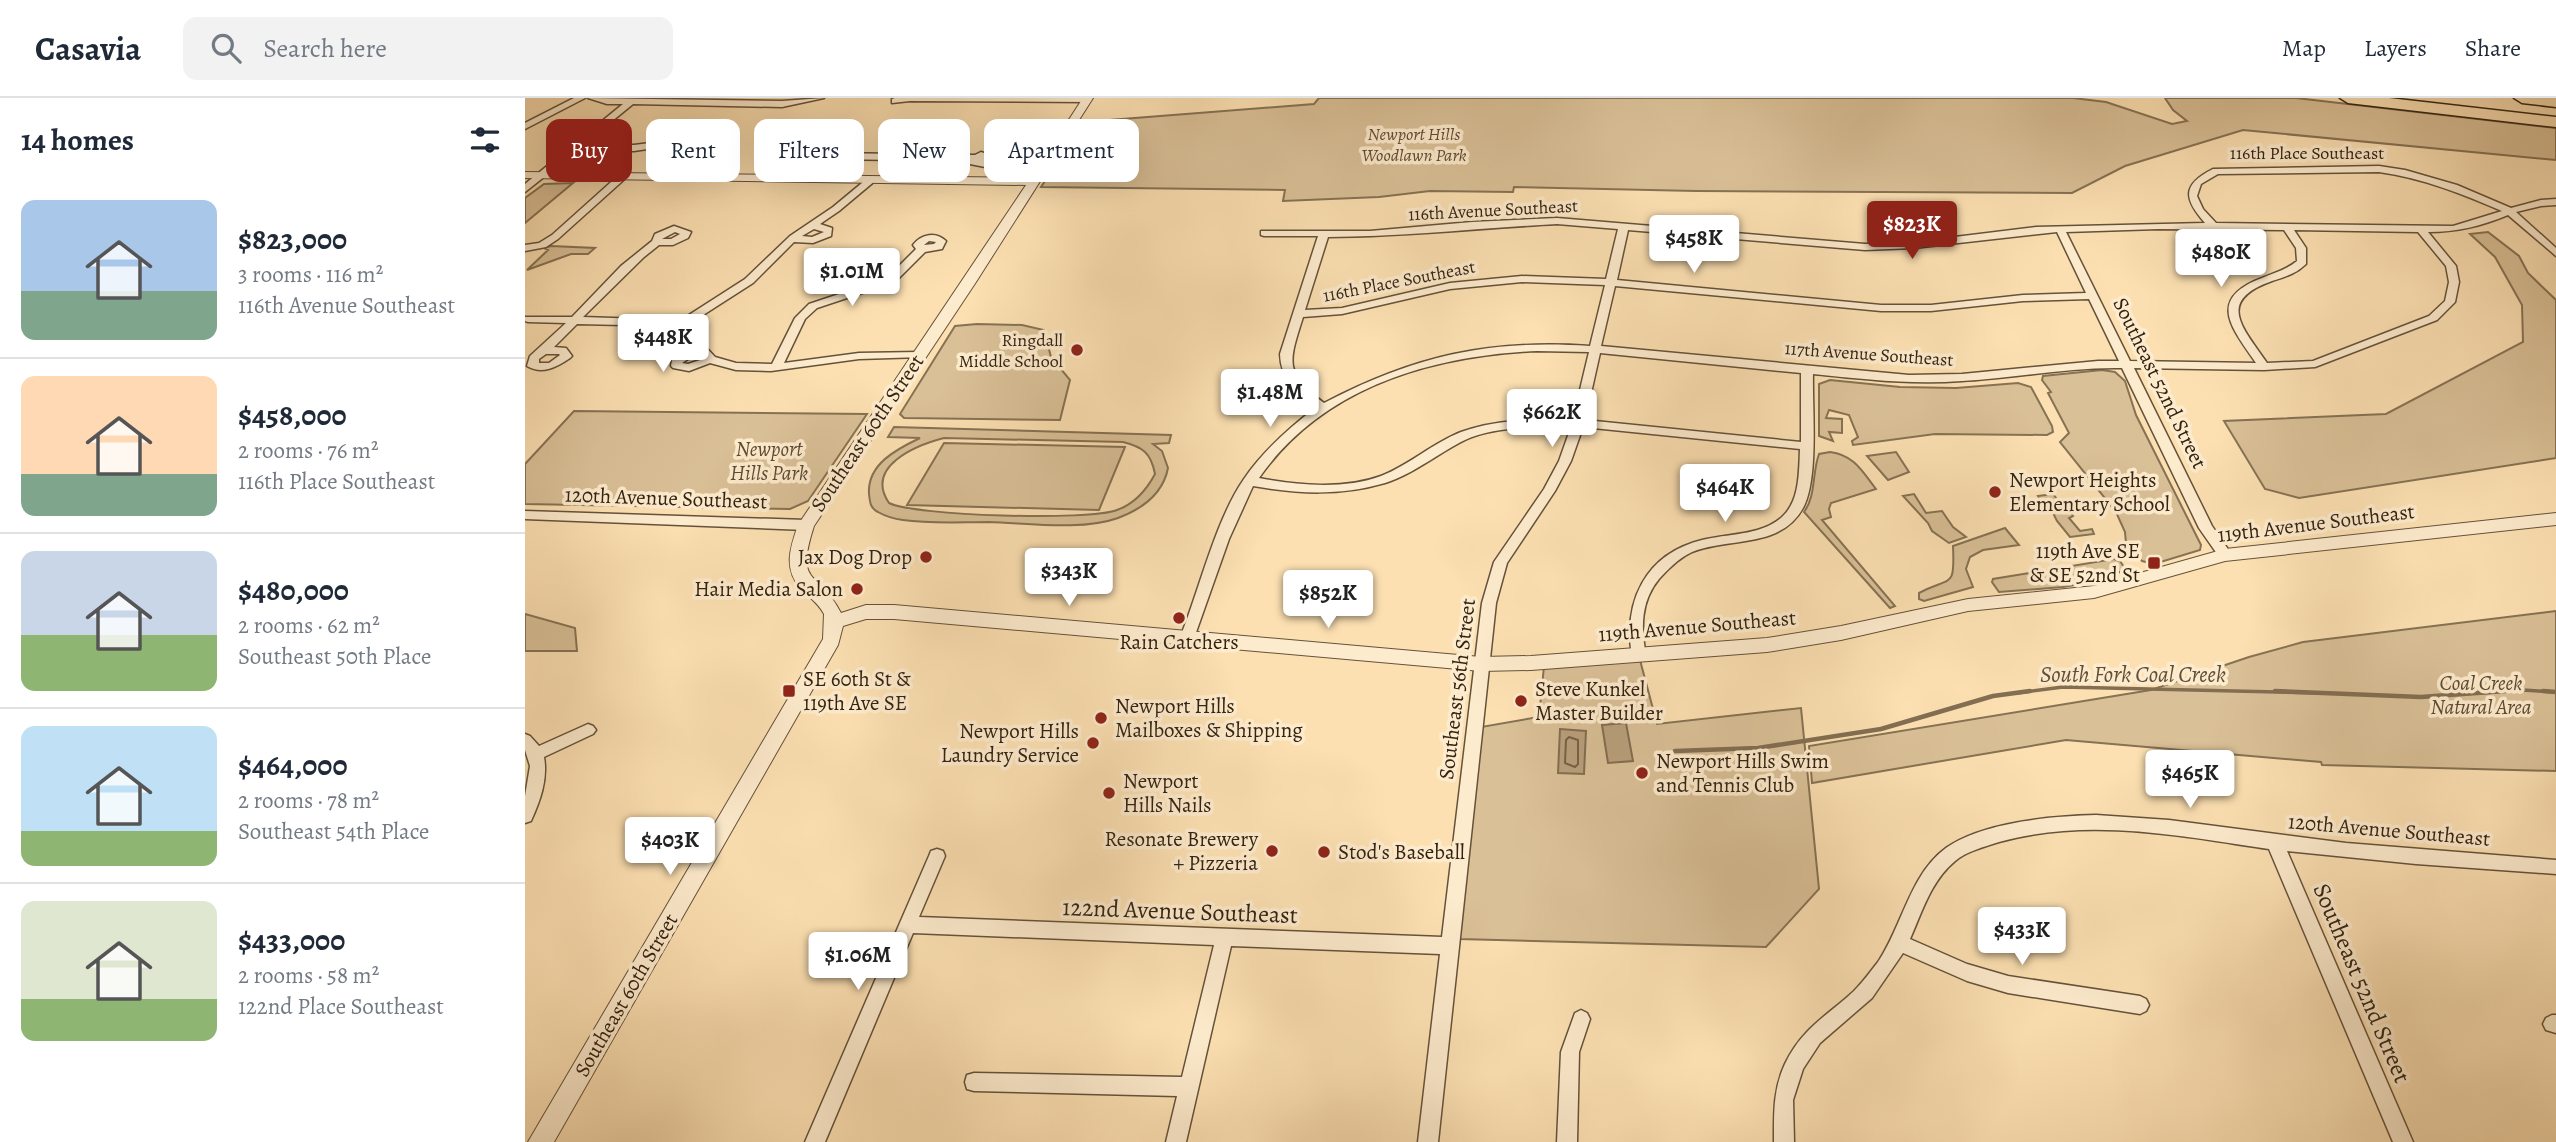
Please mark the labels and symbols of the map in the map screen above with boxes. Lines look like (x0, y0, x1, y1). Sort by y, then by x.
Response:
park label: Newport Hills Woodlawn Park (1361, 122, 1467, 167)
street label: 116th Place Southeast (2230, 141, 2384, 165)
street label: 116th Avenue Southeast (1407, 194, 1579, 226)
pin: $823K (1863, 202, 1961, 261)
pin: $458K (1645, 216, 1743, 275)
pin: $480K (2172, 230, 2270, 289)
pin: $1.01M (795, 248, 909, 308)
street label: 116th Place Southeast (1321, 254, 1477, 308)
street label: Southeast 52nd Street (2106, 293, 2214, 473)
pin: $448K (614, 314, 712, 374)
place label: Ringdall Middle School (959, 328, 1064, 373)
street label: 117th Avenue Southeast (1784, 336, 1954, 372)
marker: Ringdall Middle School (1069, 342, 1085, 358)
street label: Southeast 60th Street (804, 349, 930, 517)
pin: $1.48M (1213, 370, 1327, 429)
pin: $662K (1503, 390, 1601, 449)
park label: Newport Hills Park (730, 435, 808, 487)
pin: $464K (1676, 464, 1774, 524)
place label: Newport Heights Elementary School (2009, 466, 2170, 518)
street label: 120th Avenue Southeast (564, 480, 768, 516)
marker: Newport Heights Elementary School (1987, 484, 2003, 500)
street label: 119th Avenue Southeast (2216, 497, 2416, 549)
place label: 119th Ave SE & SE 52nd St (2029, 537, 2140, 589)
place label: Jax Dog Drop (798, 543, 912, 571)
pin: $343K (1020, 548, 1118, 608)
marker: Jax Dog Drop (918, 549, 934, 565)
marker: 119th Ave SE & SE 52nd St (2146, 555, 2162, 571)
pin: $852K (1279, 570, 1377, 630)
place label: Hair Media Salon (694, 575, 843, 603)
marker: Hair Media Salon (849, 581, 865, 597)
street label: Southeast 56th Street (1432, 597, 1482, 781)
street label: 119th Avenue Southeast (1597, 603, 1797, 649)
marker: Rain Catchers (1171, 610, 1187, 626)
place label: Rain Catchers (1119, 628, 1239, 656)
water label: South Fork Coal Creek (2040, 659, 2226, 690)
place label: SE 60th St & 119th Ave SE (803, 665, 911, 717)
park label: Coal Creek Natural Area (2430, 669, 2532, 721)
place label: Steve Kunkel Master Builder (1535, 675, 1663, 727)
marker: SE 60th St & 119th Ave SE (781, 683, 797, 699)
place label: Newport Hills Mailboxes & Shipping (1115, 692, 1303, 744)
marker: Steve Kunkel Master Builder (1513, 693, 1529, 709)
marker: Newport Hills Mailboxes & Shipping (1093, 710, 1109, 726)
place label: Newport Hills Laundry Service (941, 717, 1079, 769)
marker: Newport Hills Laundry Service (1085, 735, 1101, 751)
place label: Newport Hills Swim and Tennis Club (1656, 747, 1829, 799)
pin: $465K (2141, 750, 2239, 810)
marker: Newport Hills Swim and Tennis Club (1634, 765, 1650, 781)
place label: Newport Hills Nails (1123, 767, 1211, 819)
marker: Newport Hills Nails (1101, 785, 1117, 801)
street label: 120th Avenue Southeast (2287, 807, 2491, 853)
pin: $403K (621, 818, 719, 877)
place label: Resonate Brewery + Pizzeria (1105, 825, 1259, 877)
place label: Stod's Baseball (1338, 838, 1465, 866)
marker: Resonate Brewery + Pizzeria (1264, 843, 1280, 859)
marker: Stod's Baseball (1316, 844, 1332, 860)
street label: Southeast 52nd Street (2306, 878, 2419, 1088)
street label: 122nd Avenue Southeast (1062, 891, 1298, 931)
street label: Southeast 60th Street (568, 908, 684, 1082)
pin: $433K (1973, 908, 2071, 967)
pin: $1.06M (801, 932, 915, 992)

